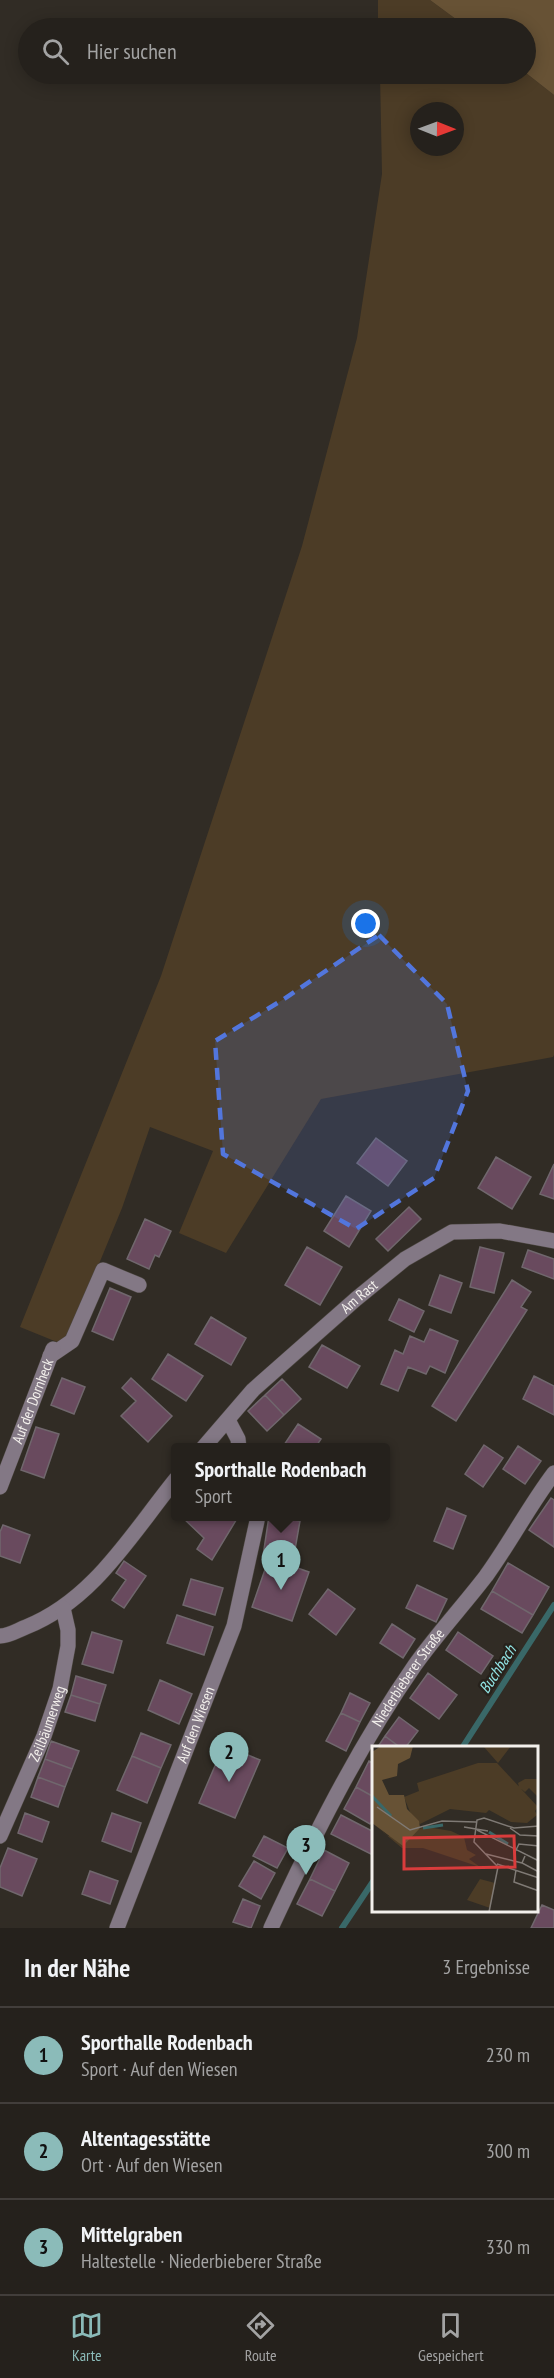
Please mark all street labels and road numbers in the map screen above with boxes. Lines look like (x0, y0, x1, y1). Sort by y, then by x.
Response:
street label: Am Rast (336, 1275, 381, 1317)
street label: Auf der Dornheck (8, 1356, 58, 1446)
street label: Niederbieberer Straße (367, 1624, 448, 1730)
street label: Zeilbäumerweg (24, 1683, 69, 1764)
street label: Auf den Wiesen (172, 1684, 219, 1765)

